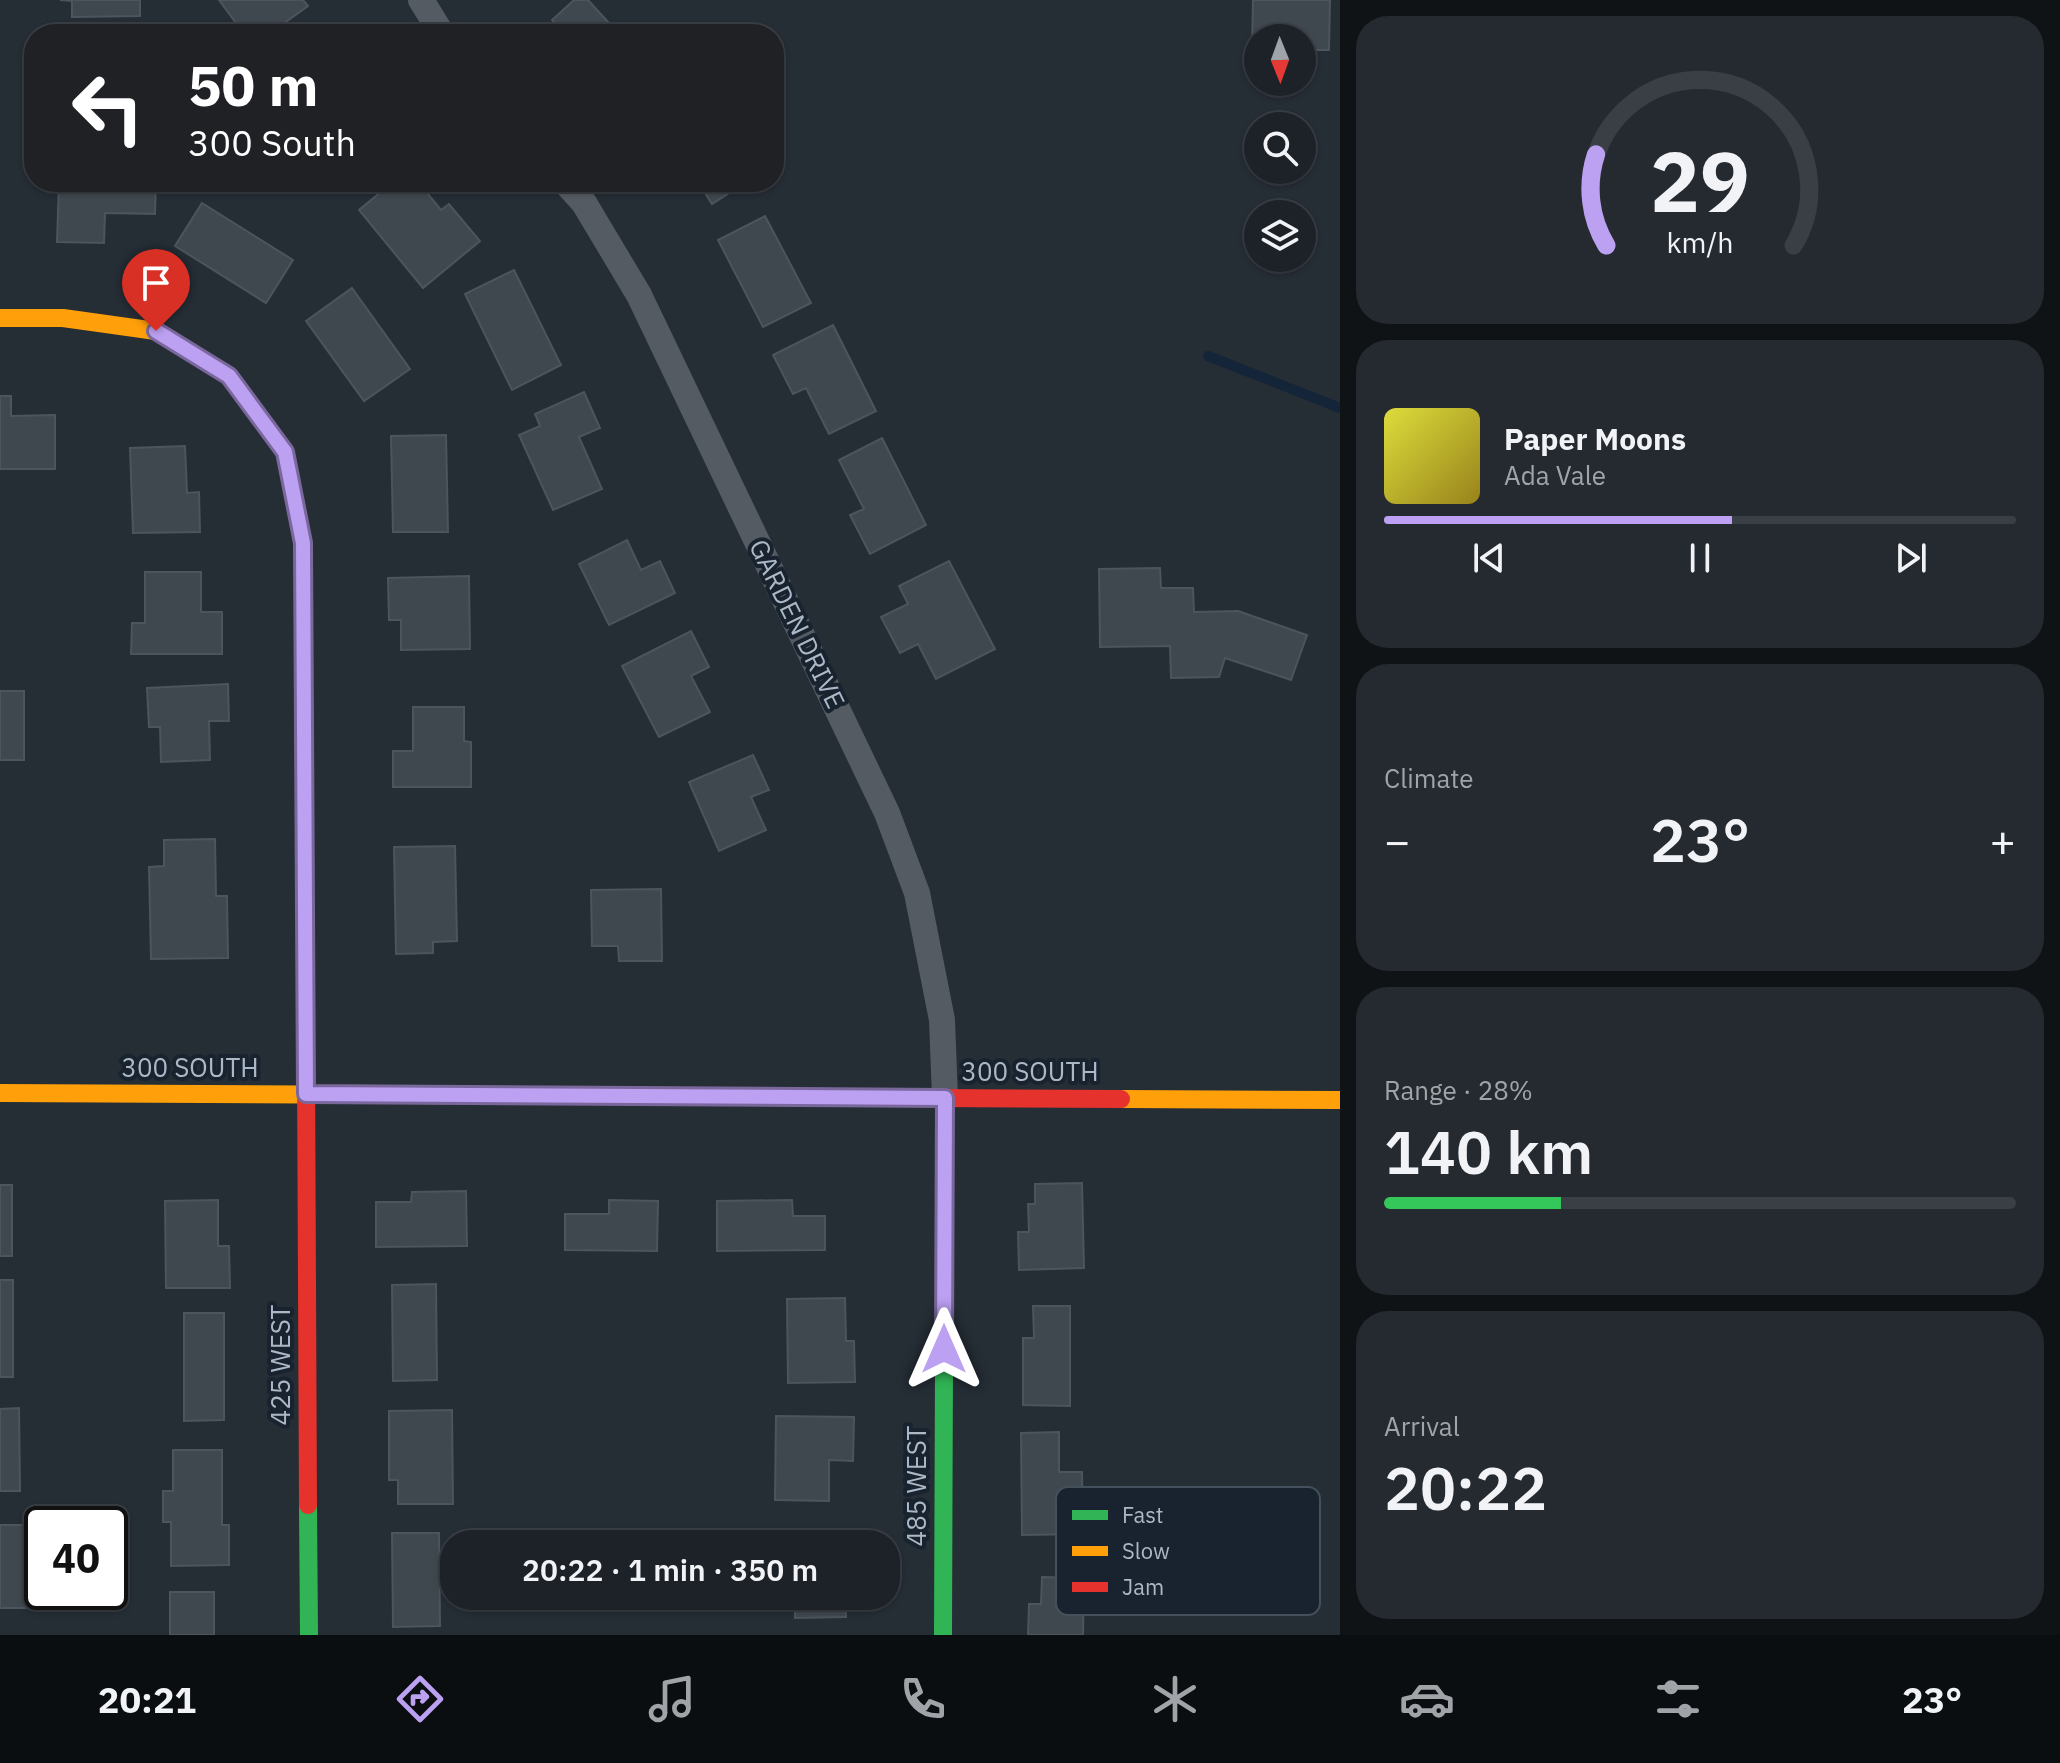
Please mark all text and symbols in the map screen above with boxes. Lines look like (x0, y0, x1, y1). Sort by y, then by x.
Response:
north arrow (1244, 24, 1316, 96)
map controls (1244, 24, 1316, 272)
text: 50 m (188, 49, 318, 121)
icon: left (56, 56, 160, 160)
button: search (1244, 112, 1316, 184)
text: 300 South (188, 119, 356, 166)
text: 29 (1650, 126, 1750, 234)
button: layers (1244, 200, 1316, 272)
text: km/h (1666, 224, 1734, 261)
pin (122, 249, 190, 331)
icon: arrive (134, 261, 178, 305)
text: Paper Moons (1504, 419, 1686, 458)
text: Ada Vale (1504, 458, 1606, 492)
street label: GARDEN DRIVE (742, 533, 854, 714)
icon: previous (1467, 536, 1511, 580)
icon: pause (1678, 536, 1722, 580)
icon: next (1889, 536, 1933, 580)
text: Climate (1384, 761, 1474, 795)
text: 23° (1650, 800, 1750, 879)
text: − (1384, 812, 1410, 869)
text: + (1990, 812, 2016, 869)
street label: 300 SOUTH (121, 1050, 259, 1084)
street label: 300 SOUTH (961, 1054, 1099, 1088)
text: Range · 28% (1384, 1073, 1533, 1107)
text: 140 km (1384, 1112, 1593, 1191)
street label: 425 WEST (263, 1304, 297, 1425)
position arrow (902, 1307, 986, 1391)
text: Arrival (1384, 1409, 1460, 1443)
street label: 485 WEST (899, 1425, 933, 1546)
text: 20:22 (1384, 1448, 1547, 1527)
legend (1056, 1487, 1320, 1615)
text: Fast (1122, 1500, 1163, 1529)
speed limit sign: 40 (24, 1506, 128, 1610)
text: Slow (1122, 1536, 1170, 1565)
text: 20:22 · 1 min · 350 m (522, 1550, 818, 1589)
text: Jam (1122, 1572, 1164, 1601)
icon: directions (392, 1671, 448, 1727)
icon: music (644, 1671, 700, 1727)
icon: phone (895, 1671, 951, 1727)
icon: climate (1147, 1671, 1203, 1727)
icon: car (1399, 1671, 1455, 1727)
icon: filters (1650, 1671, 1706, 1727)
text: 20:21 (98, 1676, 196, 1723)
text: 23° (1902, 1676, 1962, 1723)

